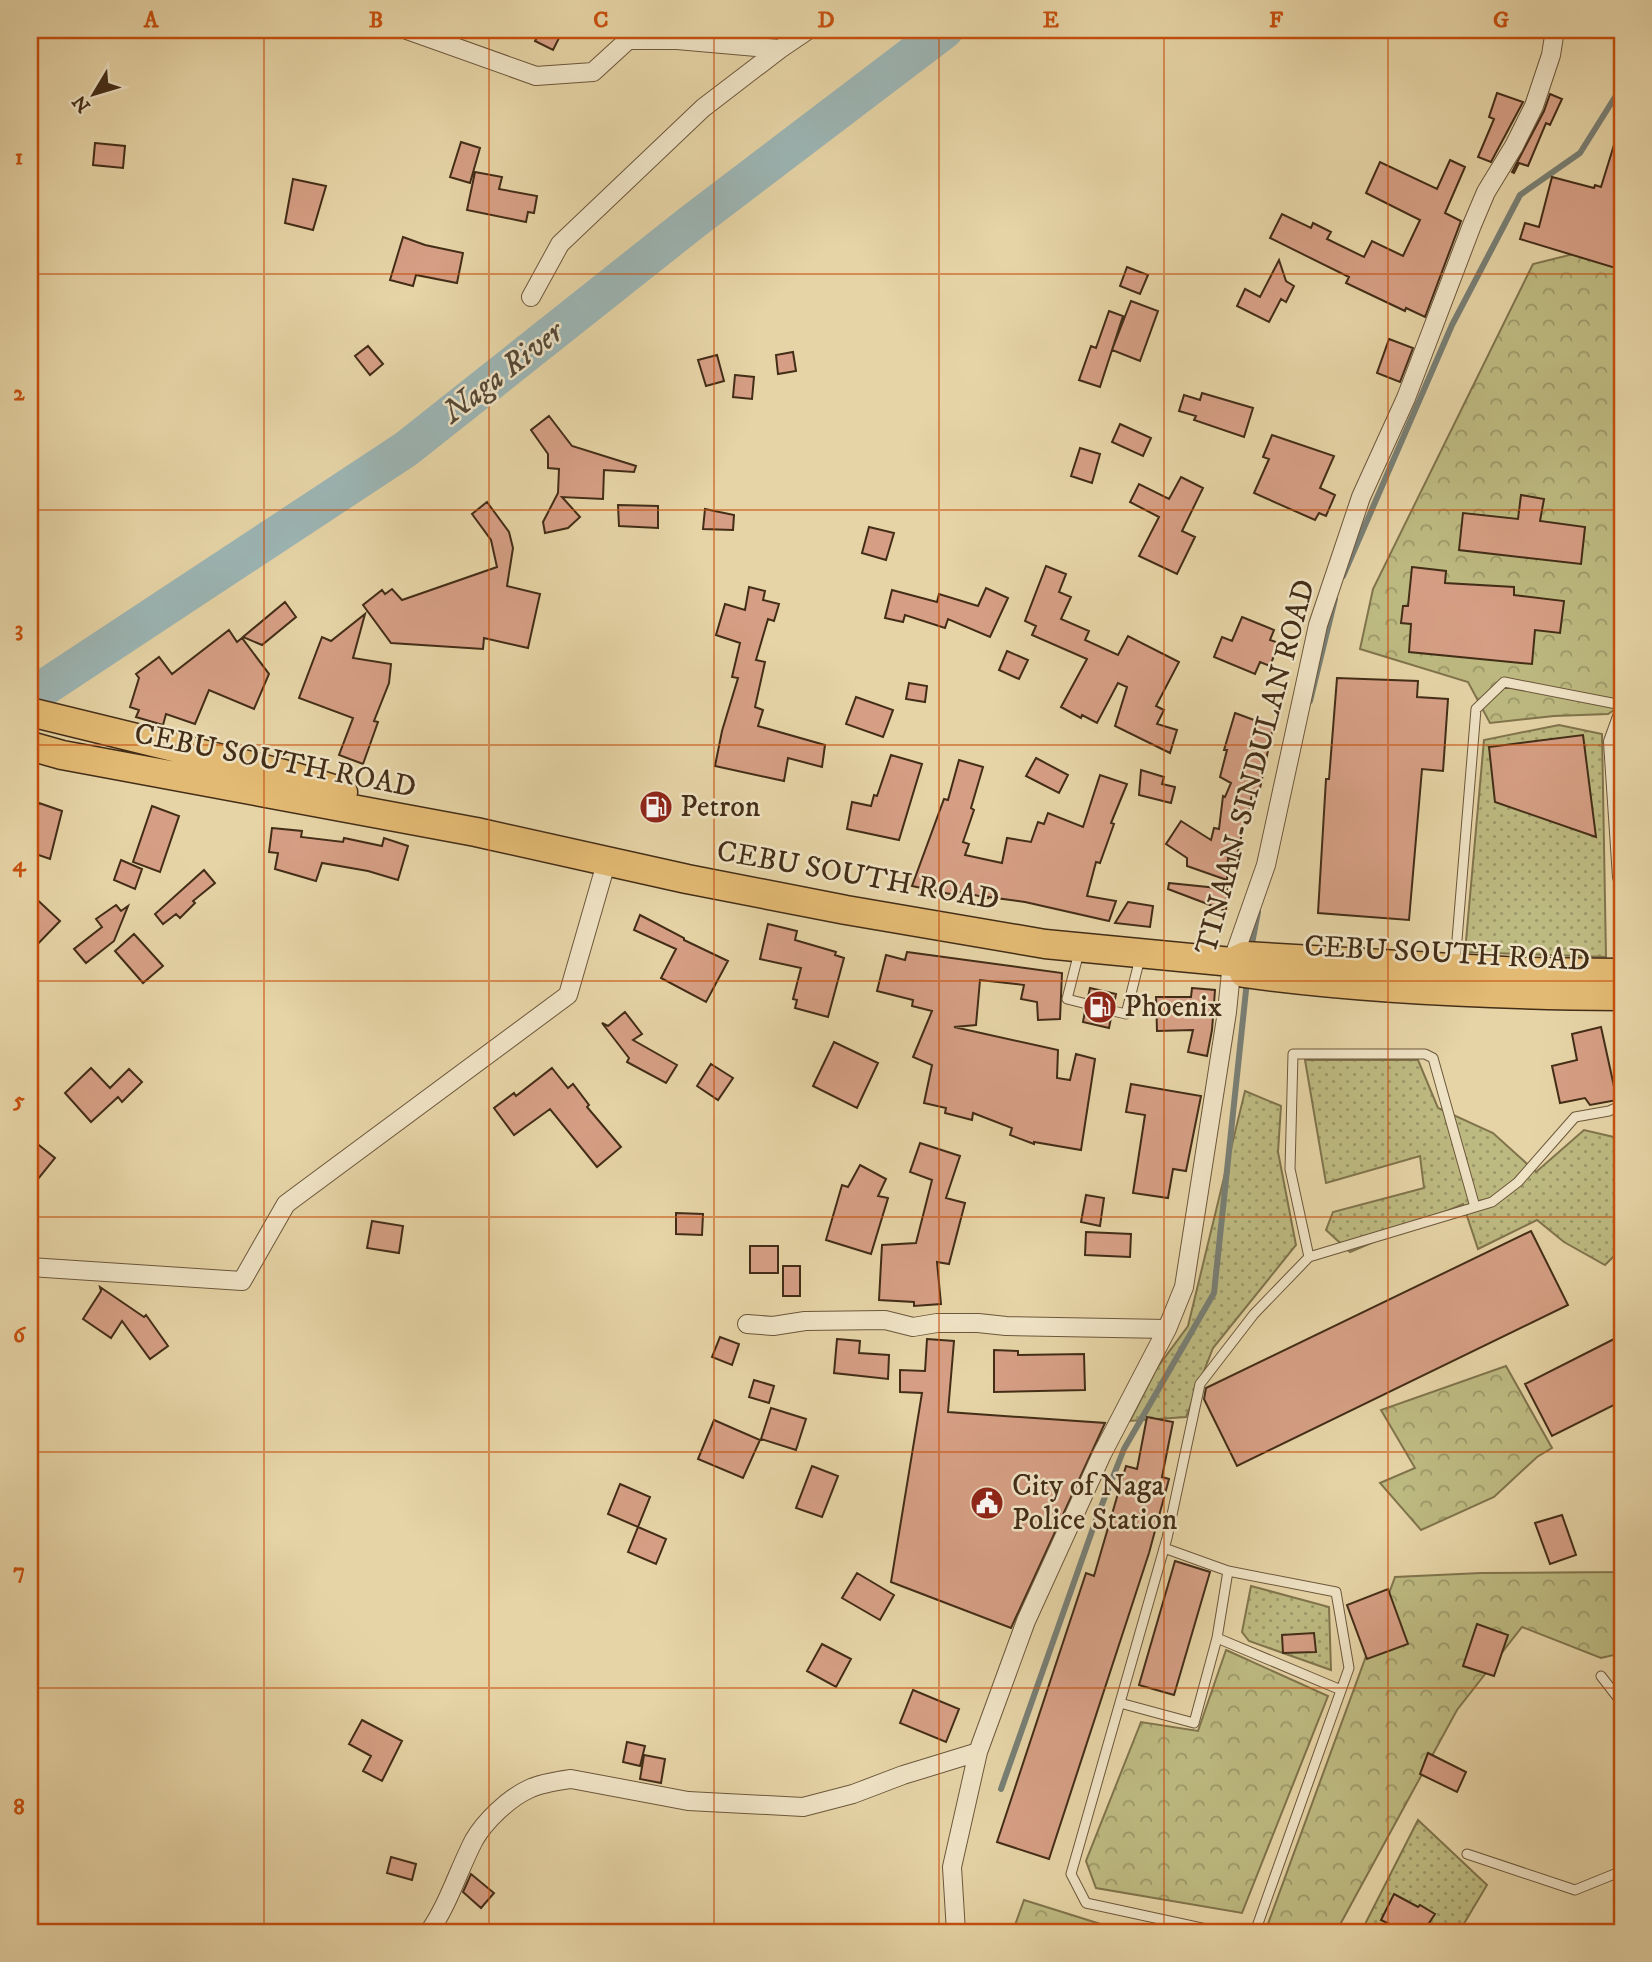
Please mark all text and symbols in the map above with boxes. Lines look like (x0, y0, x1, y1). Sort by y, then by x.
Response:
text: A (143, 6, 160, 35)
text: B (369, 6, 383, 35)
text: C (593, 6, 609, 35)
text: D (817, 6, 835, 35)
text: E (1043, 6, 1059, 35)
text: F (1269, 6, 1284, 35)
text: G (1493, 6, 1509, 35)
north arrow (60, 60, 130, 130)
text: N (68, 90, 96, 117)
text: 1 (15, 143, 23, 172)
water label: Naga River (433, 312, 574, 434)
text: 2 (13, 379, 25, 408)
street label: TINAAN-SINDULAN ROAD (1188, 575, 1324, 959)
text: 3 (15, 615, 23, 644)
street label: CEBU SOUTH ROAD (131, 716, 419, 806)
fuel station icon: Petron (637, 788, 675, 826)
place label: Petron (680, 789, 761, 826)
street label: CEBU SOUTH ROAD (714, 833, 1002, 919)
text: 4 (12, 850, 27, 879)
street label: CEBU SOUTH ROAD (1303, 928, 1591, 980)
fuel station icon: Phoenix (1081, 988, 1119, 1026)
place label: Phoenix (1124, 989, 1222, 1026)
text: 5 (12, 1086, 25, 1115)
text: 6 (13, 1321, 27, 1350)
place label: City of Naga Police Station (1012, 1468, 1178, 1539)
public building icon: City of Naga Police Station (968, 1484, 1006, 1522)
text: 7 (13, 1557, 25, 1586)
text: 8 (13, 1793, 25, 1822)

